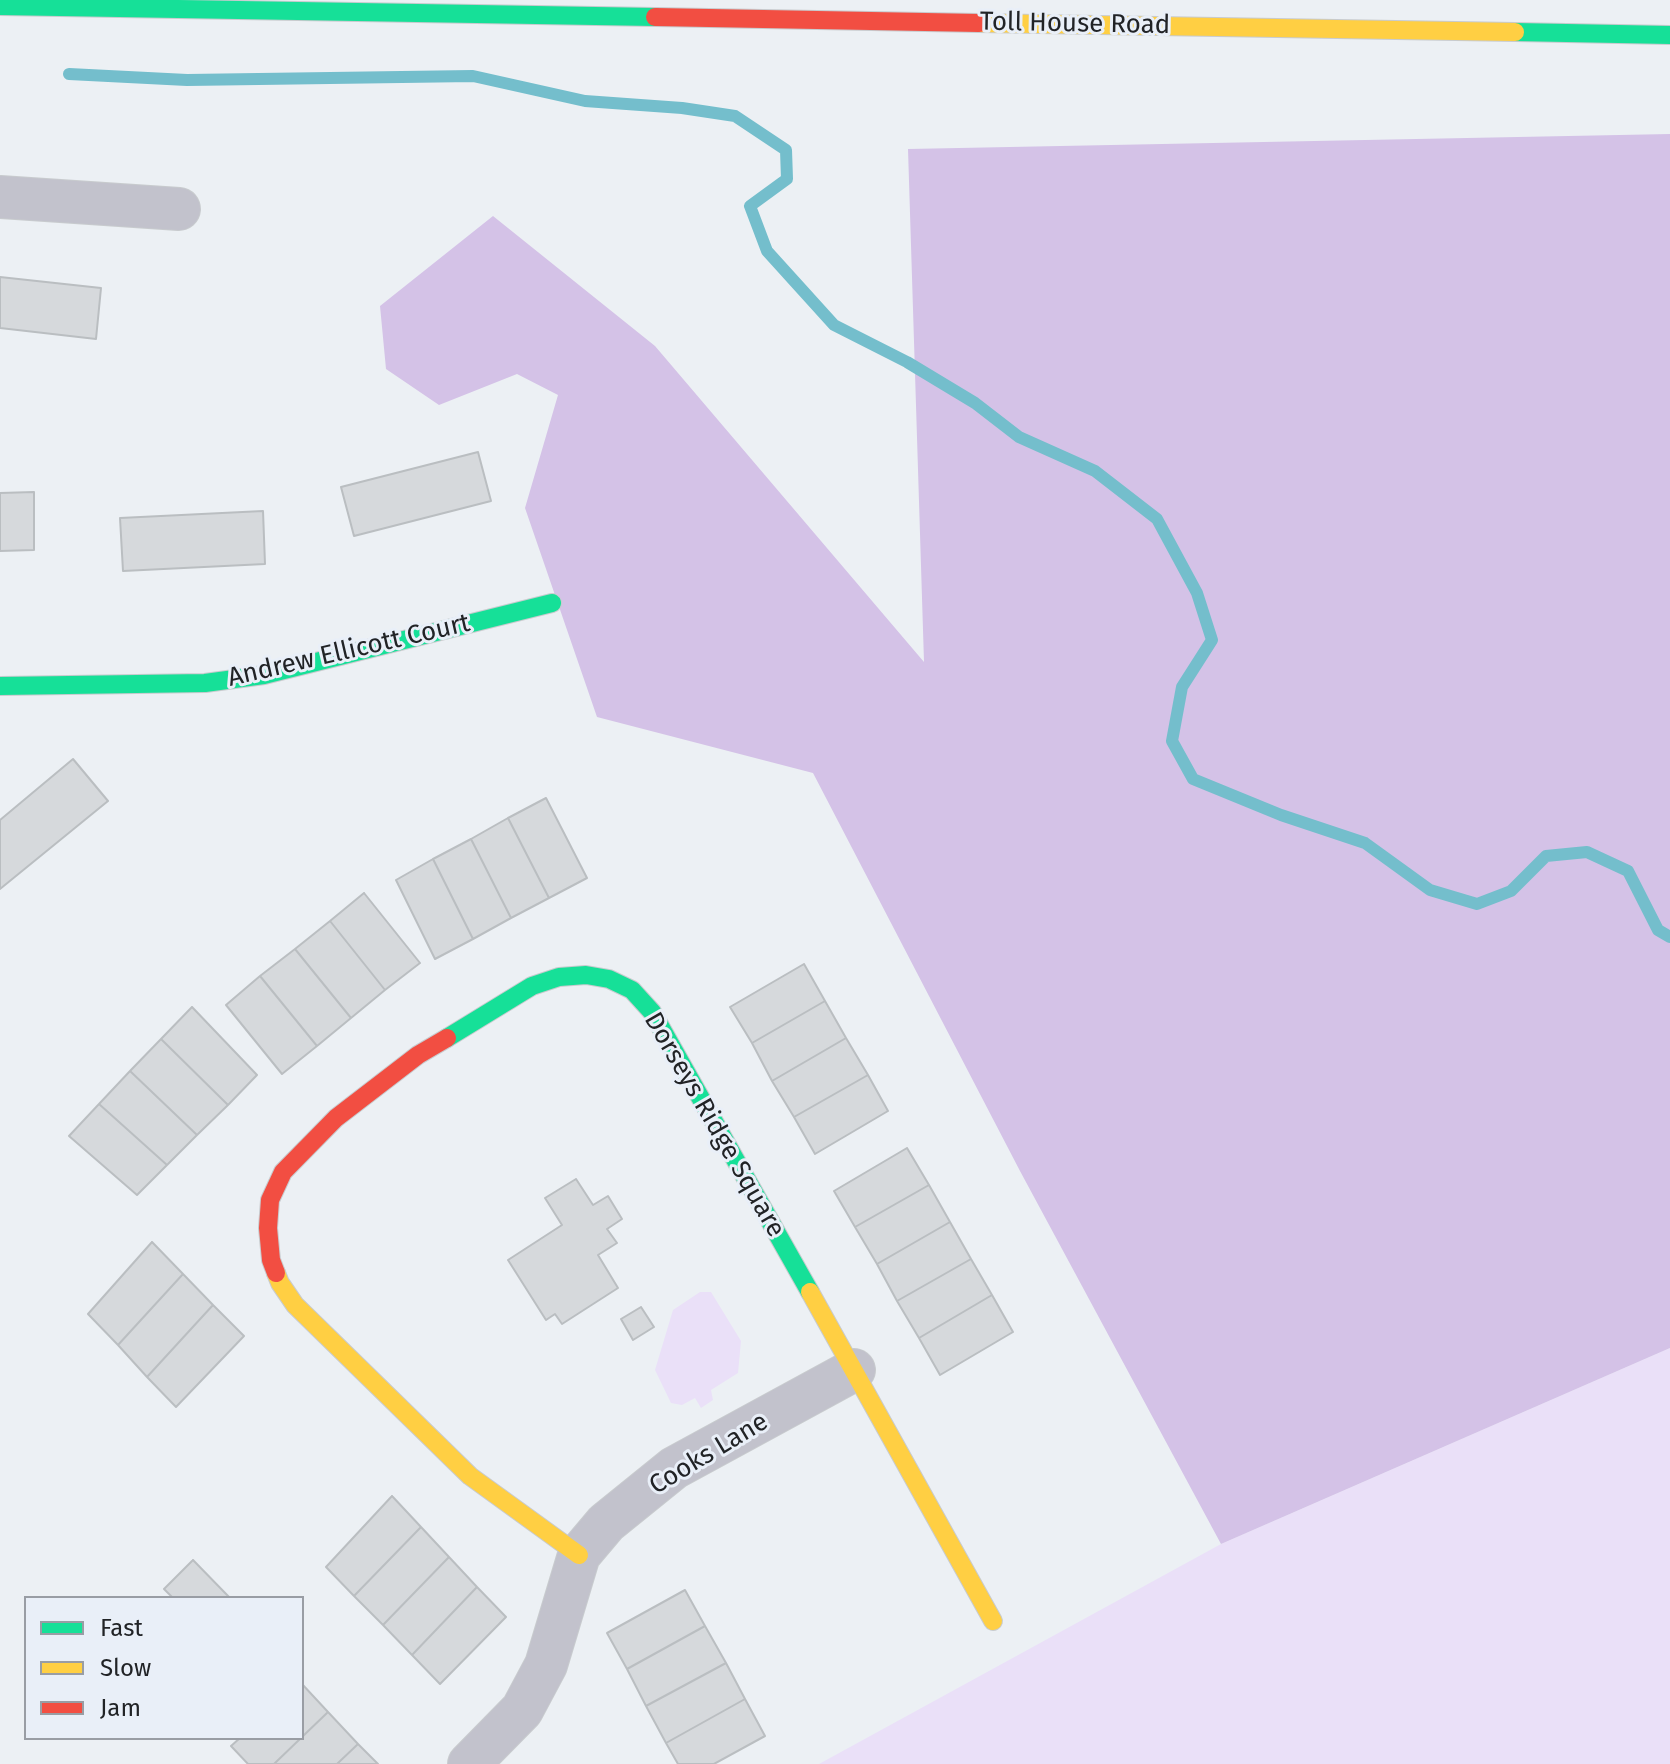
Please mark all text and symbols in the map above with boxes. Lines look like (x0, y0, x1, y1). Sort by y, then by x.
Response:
street label: Toll House Road (980, 7, 1170, 41)
street label: Andrew Ellicott Court (225, 608, 473, 694)
street label: Dorseys Ridge Square (637, 1007, 791, 1243)
street label: Cooks Lane (644, 1406, 774, 1502)
legend (24, 1596, 304, 1740)
text: Fast (100, 1614, 143, 1642)
text: Slow (100, 1654, 151, 1682)
text: Jam (100, 1694, 141, 1722)

